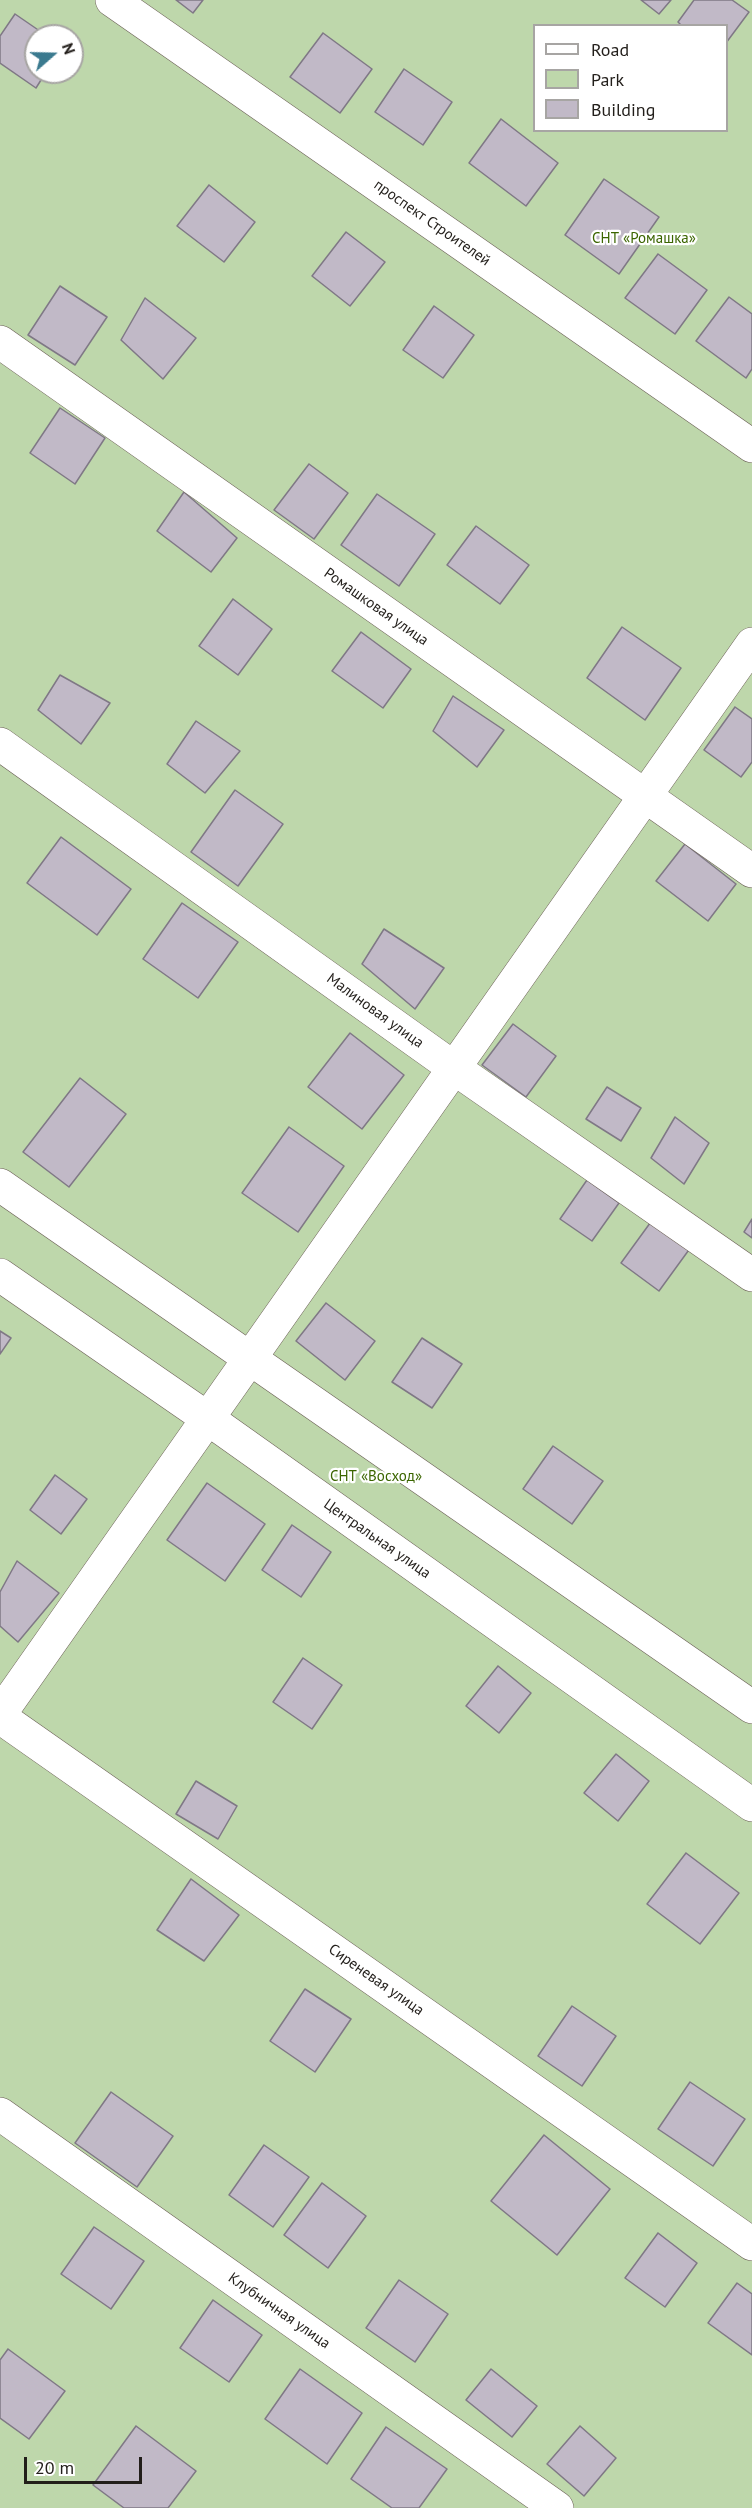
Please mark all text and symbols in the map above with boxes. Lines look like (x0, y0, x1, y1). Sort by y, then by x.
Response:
north arrow (24, 24, 84, 84)
legend (533, 24, 728, 132)
text: Road (591, 38, 629, 61)
text: N (58, 40, 80, 57)
text: Park (591, 68, 624, 91)
text: Building (591, 98, 655, 121)
street label: проспект Строителей (370, 176, 494, 270)
park label: СНТ «Ромашка» (592, 230, 696, 248)
street label: Ромашковая улица (320, 564, 432, 650)
street label: Малиновая улица (323, 970, 427, 1052)
park label: СНТ «Восход» (330, 1468, 422, 1486)
street label: Центральная улица (320, 1495, 434, 1583)
street label: Сиреневая улица (325, 1940, 427, 2020)
street label: Клубничная улица (225, 2269, 333, 2353)
scale bar (27, 2445, 146, 2483)
text: 20 m (35, 2456, 74, 2479)

